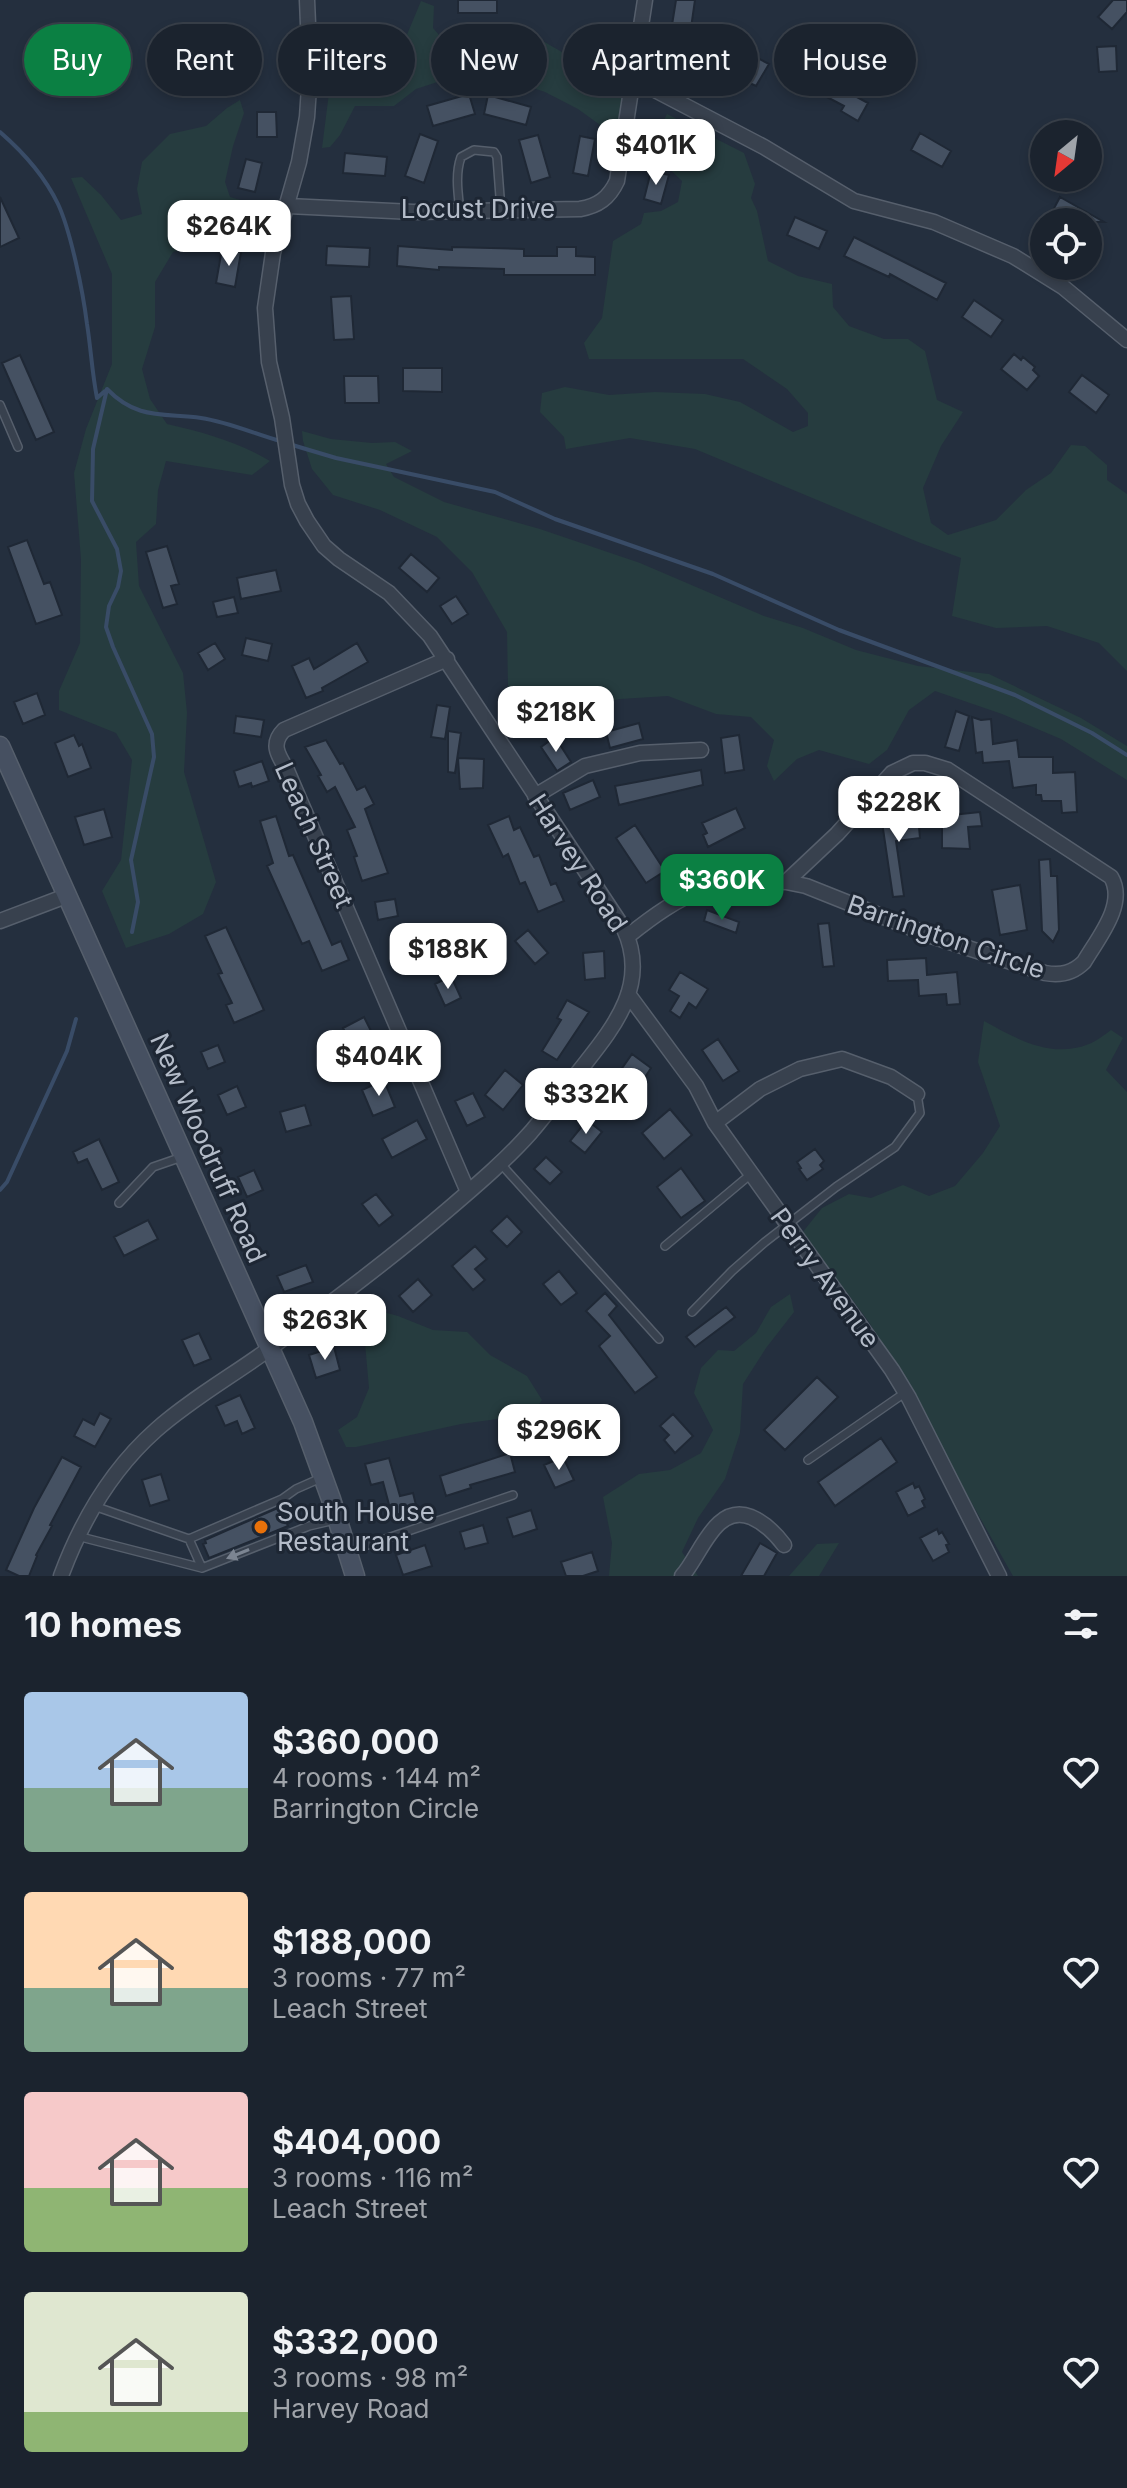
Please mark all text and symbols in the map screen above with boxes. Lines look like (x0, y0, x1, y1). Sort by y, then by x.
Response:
chip: Buy (24, 24, 131, 96)
chip: Rent (147, 24, 262, 96)
chip: Filters (278, 24, 415, 96)
chip: New (431, 24, 547, 96)
chip: Apartment (563, 24, 758, 96)
chip: House (774, 24, 916, 96)
pin: $401K (600, 119, 712, 187)
north arrow (1030, 120, 1102, 192)
map controls (1030, 120, 1102, 280)
text: $401K (615, 129, 697, 160)
street label: Locust Drive (401, 193, 555, 224)
pin: $264K (173, 200, 285, 268)
button: locate (1030, 208, 1102, 280)
text: $264K (186, 210, 272, 241)
pin: $218K (500, 686, 612, 754)
text: $218K (516, 696, 596, 727)
street label: Leach Street (269, 757, 360, 912)
pin: $228K (843, 776, 955, 844)
text: $228K (856, 786, 942, 817)
street label: Harvey Road (523, 788, 634, 937)
pin: $360K (666, 854, 778, 922)
text: $360K (679, 864, 765, 895)
street label: Barrington Circle (843, 888, 1049, 985)
pin: $188K (392, 923, 504, 991)
text: $188K (408, 933, 488, 964)
street label: New Woodruff Road (144, 1028, 273, 1267)
pin: $404K (323, 1030, 435, 1098)
text: $404K (335, 1040, 423, 1071)
pin: $332K (530, 1068, 642, 1136)
text: $332K (543, 1078, 629, 1109)
street label: Perry Avenue (764, 1202, 887, 1354)
pin: $263K (269, 1294, 381, 1362)
text: $263K (282, 1304, 368, 1335)
pin: $296K (503, 1404, 615, 1472)
text: $296K (516, 1414, 602, 1445)
place label: South House Restaurant (277, 1496, 435, 1557)
marker: South House Restaurant (252, 1518, 270, 1536)
one-way arrow (226, 1548, 250, 1561)
icon: filters (1059, 1602, 1103, 1646)
text: 10 homes (24, 1604, 182, 1645)
text: $360,000 (272, 1721, 439, 1762)
icon: home (88, 1724, 184, 1820)
icon: heart (1059, 1750, 1103, 1794)
text: 4 rooms · 144 m² (272, 1762, 481, 1793)
text: Barrington Circle (272, 1793, 479, 1824)
text: $188,000 (272, 1921, 432, 1962)
icon: home (88, 1924, 184, 2020)
icon: heart (1059, 1950, 1103, 1994)
text: 3 rooms · 77 m² (272, 1962, 466, 1993)
text: Leach Street (272, 1993, 428, 2024)
text: $404,000 (272, 2121, 441, 2162)
icon: home (88, 2124, 184, 2220)
icon: heart (1059, 2150, 1103, 2194)
text: 3 rooms · 116 m² (272, 2162, 473, 2193)
text: Leach Street (272, 2193, 428, 2224)
text: $332,000 (272, 2321, 439, 2362)
icon: home (88, 2324, 184, 2420)
icon: heart (1059, 2350, 1103, 2394)
text: 3 rooms · 98 m² (272, 2362, 468, 2393)
text: Harvey Road (272, 2393, 430, 2424)

